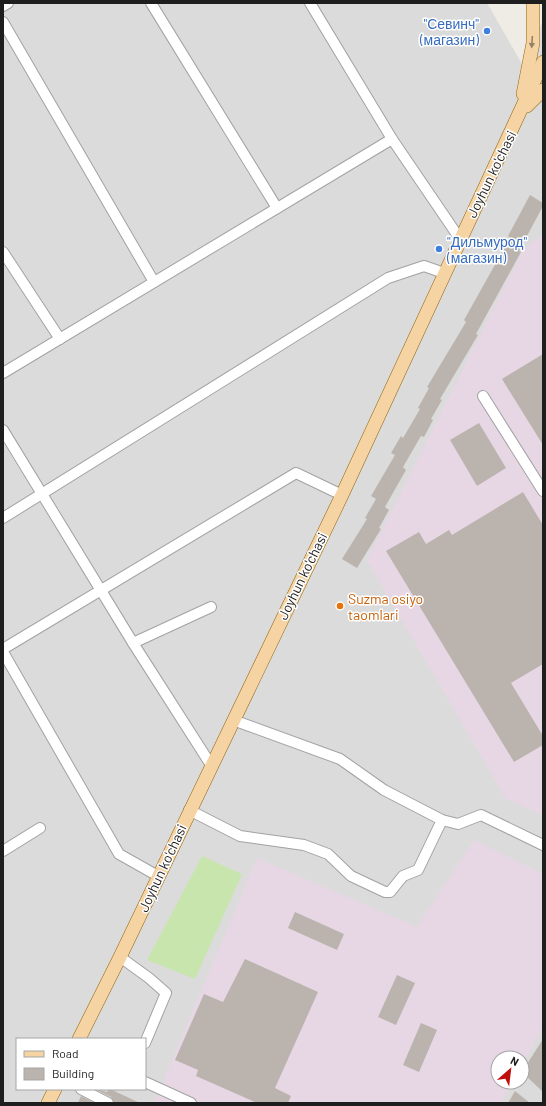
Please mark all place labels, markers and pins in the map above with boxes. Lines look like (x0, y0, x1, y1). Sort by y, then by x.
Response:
place label: "Севинч" (магазин) (419, 15, 479, 48)
marker: "Севинч" (магазин) (482, 26, 492, 36)
place label: "Дильмурод" (магазин) (446, 233, 528, 266)
marker: "Дильмурод" (магазин) (434, 244, 444, 254)
place label: Suzma osiyo taomlari (348, 590, 423, 623)
marker: Suzma osiyo taomlari (335, 601, 345, 611)

